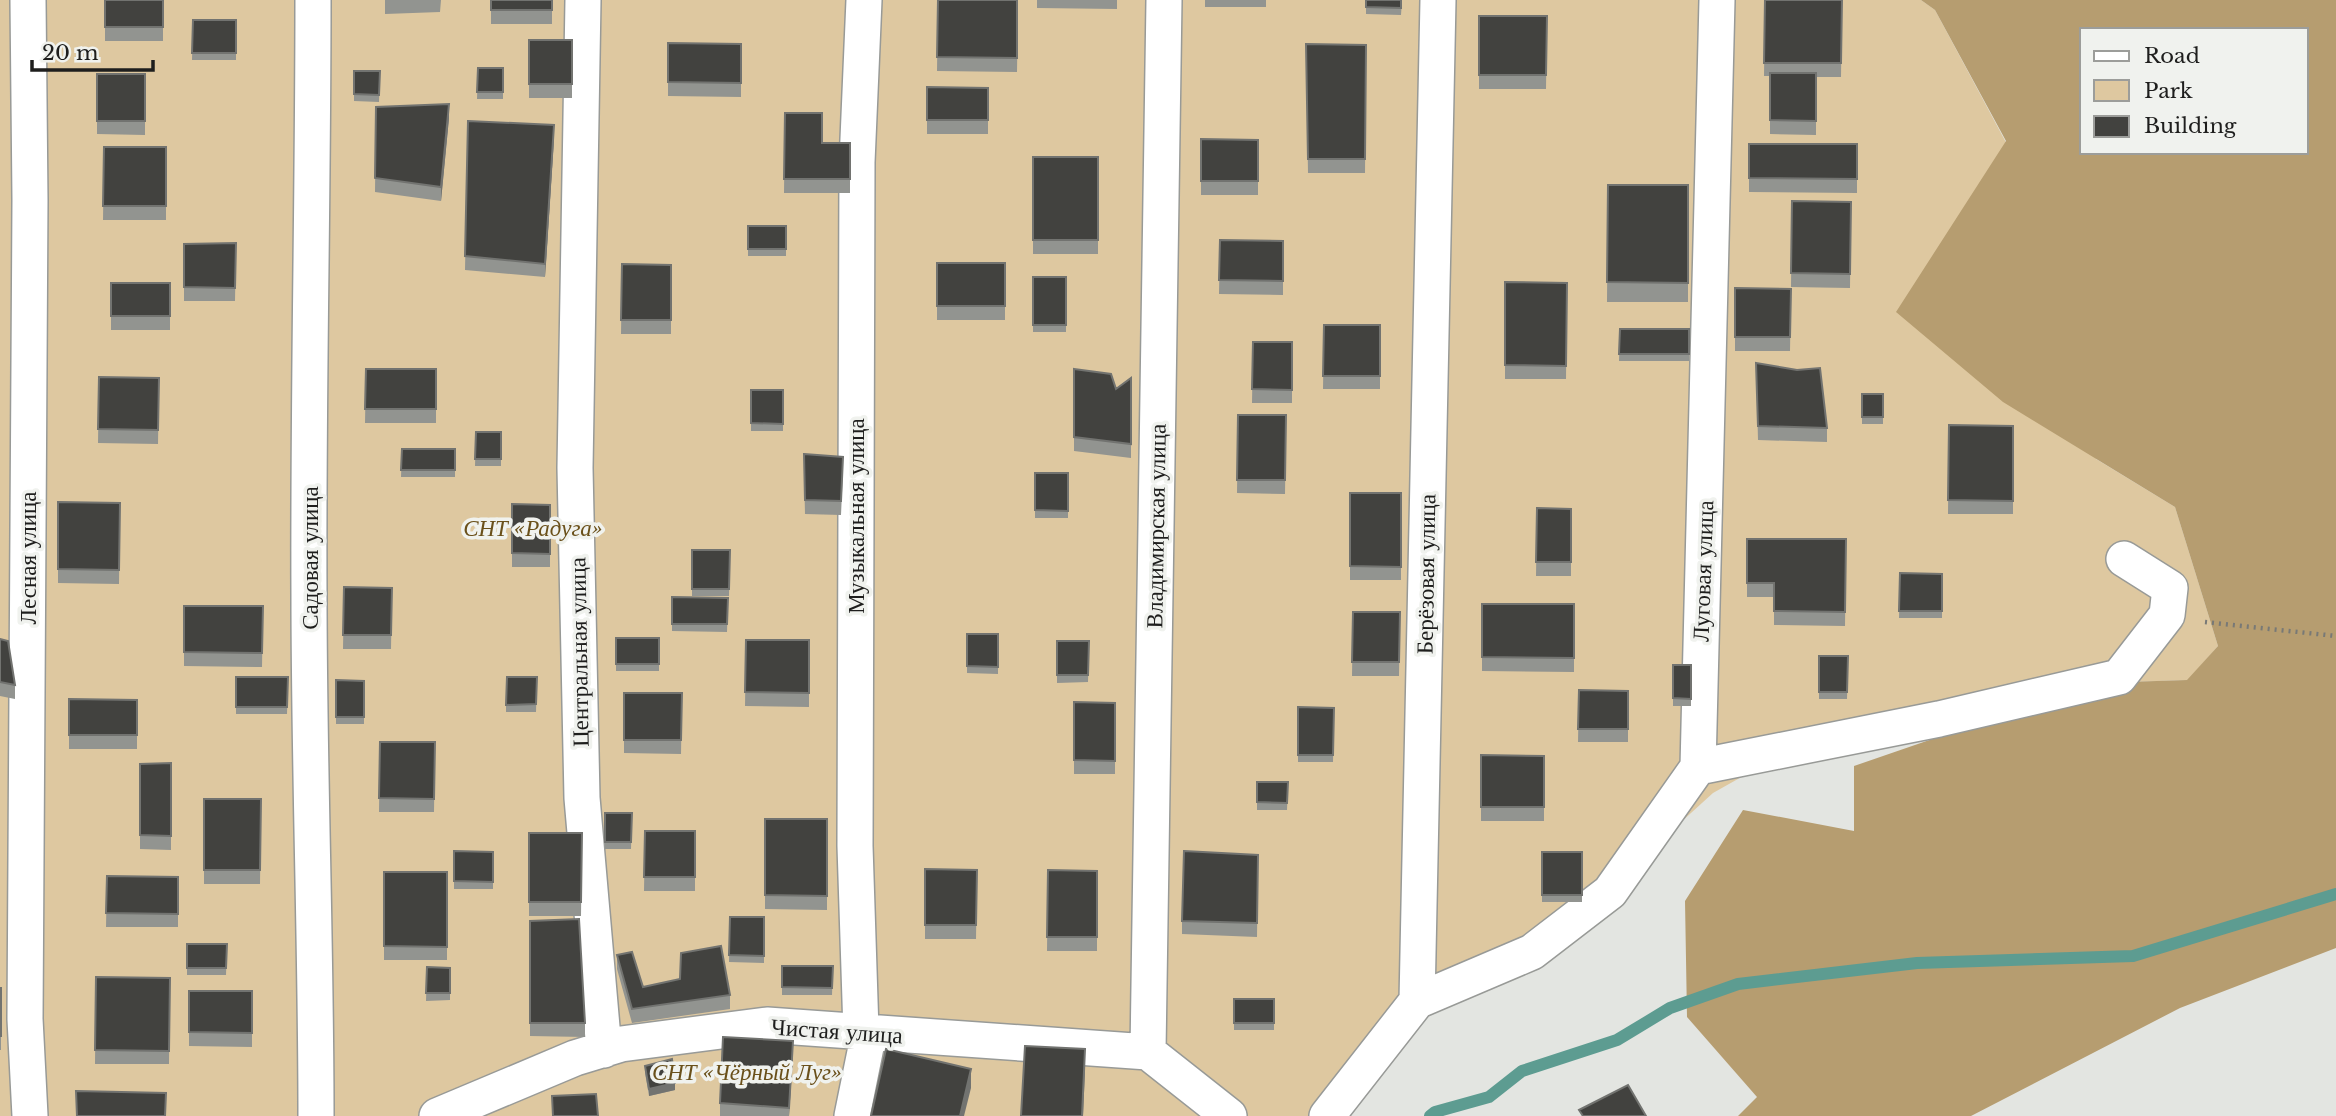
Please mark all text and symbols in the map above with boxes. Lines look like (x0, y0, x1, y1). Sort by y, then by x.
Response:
scale bar (32, 28, 152, 72)
legend (2080, 28, 2308, 154)
text: 20 m (42, 40, 99, 66)
text: Road (2144, 43, 2200, 69)
text: Park (2144, 78, 2193, 104)
text: Building (2144, 113, 2237, 139)
street label: Музыкальная улица (842, 418, 870, 614)
street label: Владимирская улица (1140, 423, 1172, 629)
street label: Садовая улица (296, 486, 324, 630)
street label: Лесная улица (14, 492, 42, 624)
street label: Берёзовая улица (1411, 494, 1441, 654)
street label: Луговая улица (1687, 500, 1719, 642)
park label: СНТ «Радуга» (463, 514, 603, 542)
street label: Центральная улица (563, 557, 595, 747)
street label: Чистая улица (770, 1012, 904, 1050)
park label: СНТ «Чёрный Луг» (652, 1058, 842, 1086)

